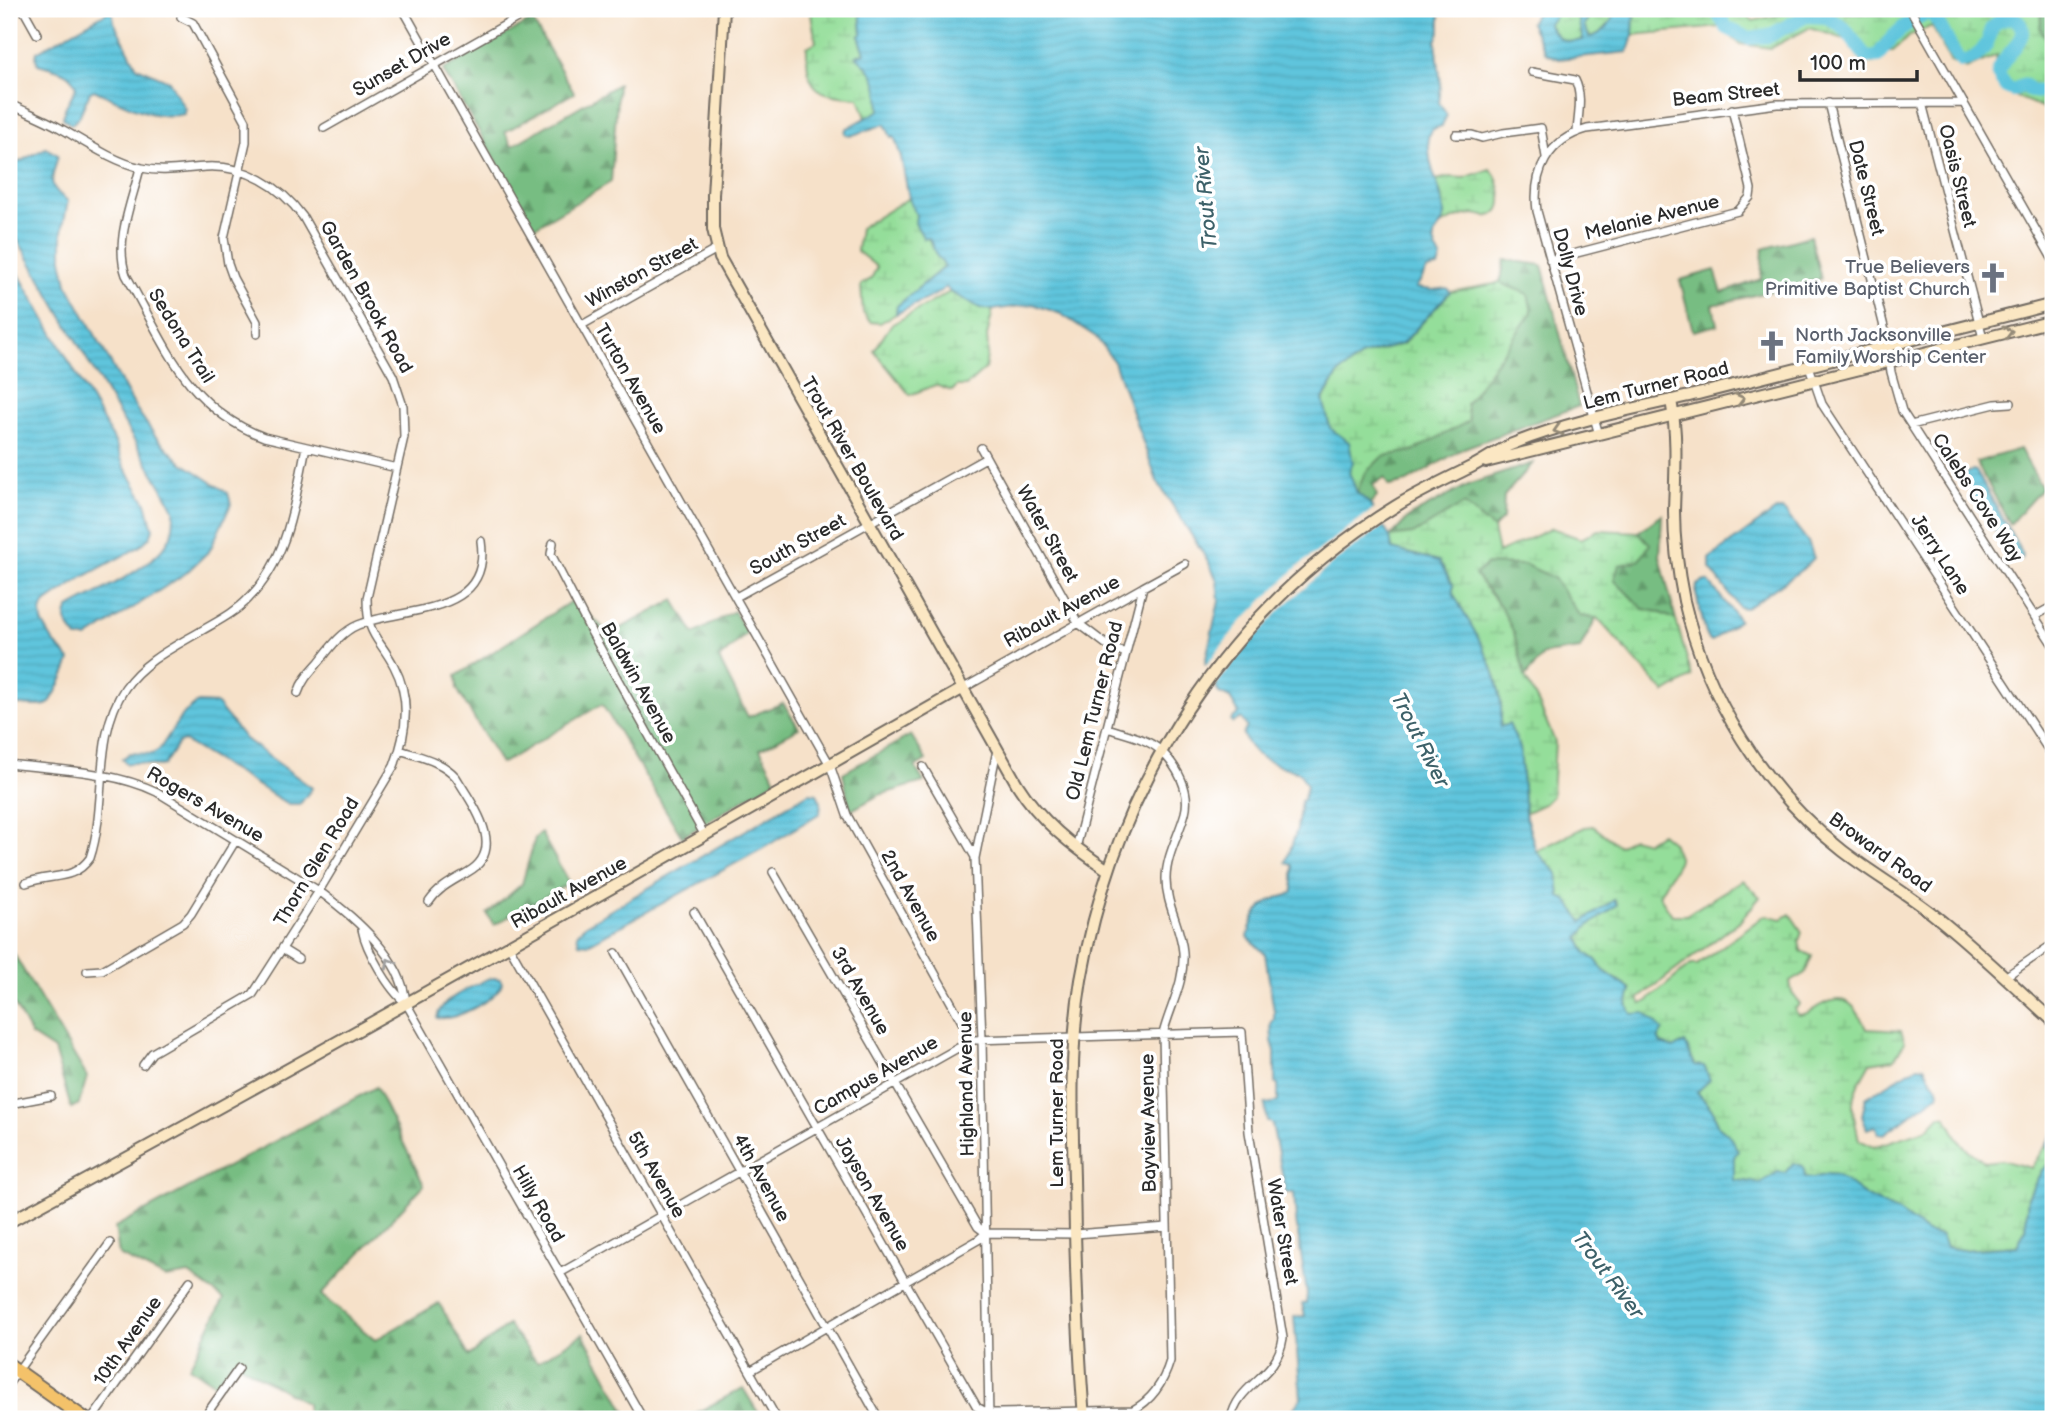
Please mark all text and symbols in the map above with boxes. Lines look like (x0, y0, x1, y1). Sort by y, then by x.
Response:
street label: Sunset Drive (349, 28, 455, 102)
scale bar (1800, 38, 1917, 82)
text: 100 m (1810, 51, 1866, 76)
street label: Beam Street (1671, 78, 1781, 112)
street label: Oasis Street (1933, 122, 1981, 230)
street label: Date Street (1843, 138, 1889, 238)
water label: Trout River (1189, 144, 1223, 250)
street label: Melanie Avenue (1582, 190, 1722, 246)
street label: Garden Brook Road (315, 217, 417, 377)
street label: Dolly Drive (1547, 226, 1593, 318)
street label: Winston Street (582, 233, 702, 313)
place label: True Believers Primitive Baptist Church (1765, 256, 1970, 301)
church icon: True Believers Primitive Baptist Church (1976, 261, 2010, 295)
street label: Sedona Trail (143, 285, 219, 387)
street label: Turton Avenue (589, 320, 671, 438)
place label: North Jacksonville Family Worship Center (1795, 324, 1987, 369)
one-way arrow (2002, 326, 2014, 340)
church icon: North Jacksonville Family Worship Center (1755, 329, 1789, 363)
street label: Lem Turner Road (1581, 357, 1731, 415)
street label: Trout River Boulevard (796, 373, 908, 545)
one-way arrow (1734, 393, 1746, 407)
one-way arrow (1552, 421, 1564, 436)
street label: Calebs Cove Way (1927, 429, 2027, 567)
street label: Water Street (1011, 481, 1083, 587)
street label: South Street (746, 509, 850, 581)
street label: Jerry Lane (1906, 511, 1974, 599)
street label: Ribault Avenue (1000, 571, 1124, 653)
street label: Baldwin Avenue (595, 618, 681, 748)
street label: Old Lem Turner Road (1062, 619, 1128, 803)
water label: Trout River (1385, 688, 1455, 793)
street label: Rogers Avenue (142, 762, 268, 848)
street label: Thorn Glen Road (269, 793, 365, 931)
street label: Broward Road (1824, 808, 1936, 898)
street label: 2nd Avenue (875, 846, 945, 946)
street label: Ribault Avenue (507, 852, 631, 934)
street label: 3rd Avenue (826, 943, 894, 1039)
one-way arrow (385, 957, 398, 970)
street label: Highland Avenue (954, 1011, 980, 1157)
street label: Campus Avenue (810, 1031, 942, 1121)
street label: Lem Turner Road (1046, 1038, 1069, 1188)
street label: Bayview Avenue (1136, 1053, 1162, 1193)
street label: 5th Avenue (622, 1128, 690, 1222)
street label: 4th Avenue (727, 1130, 795, 1226)
street label: Jayson Avenue (830, 1133, 914, 1255)
street label: Hilly Road (507, 1161, 569, 1247)
street label: Water Street (1261, 1177, 1303, 1287)
water label: Trout River (1567, 1226, 1650, 1325)
street label: 10th Avenue (89, 1292, 167, 1390)

